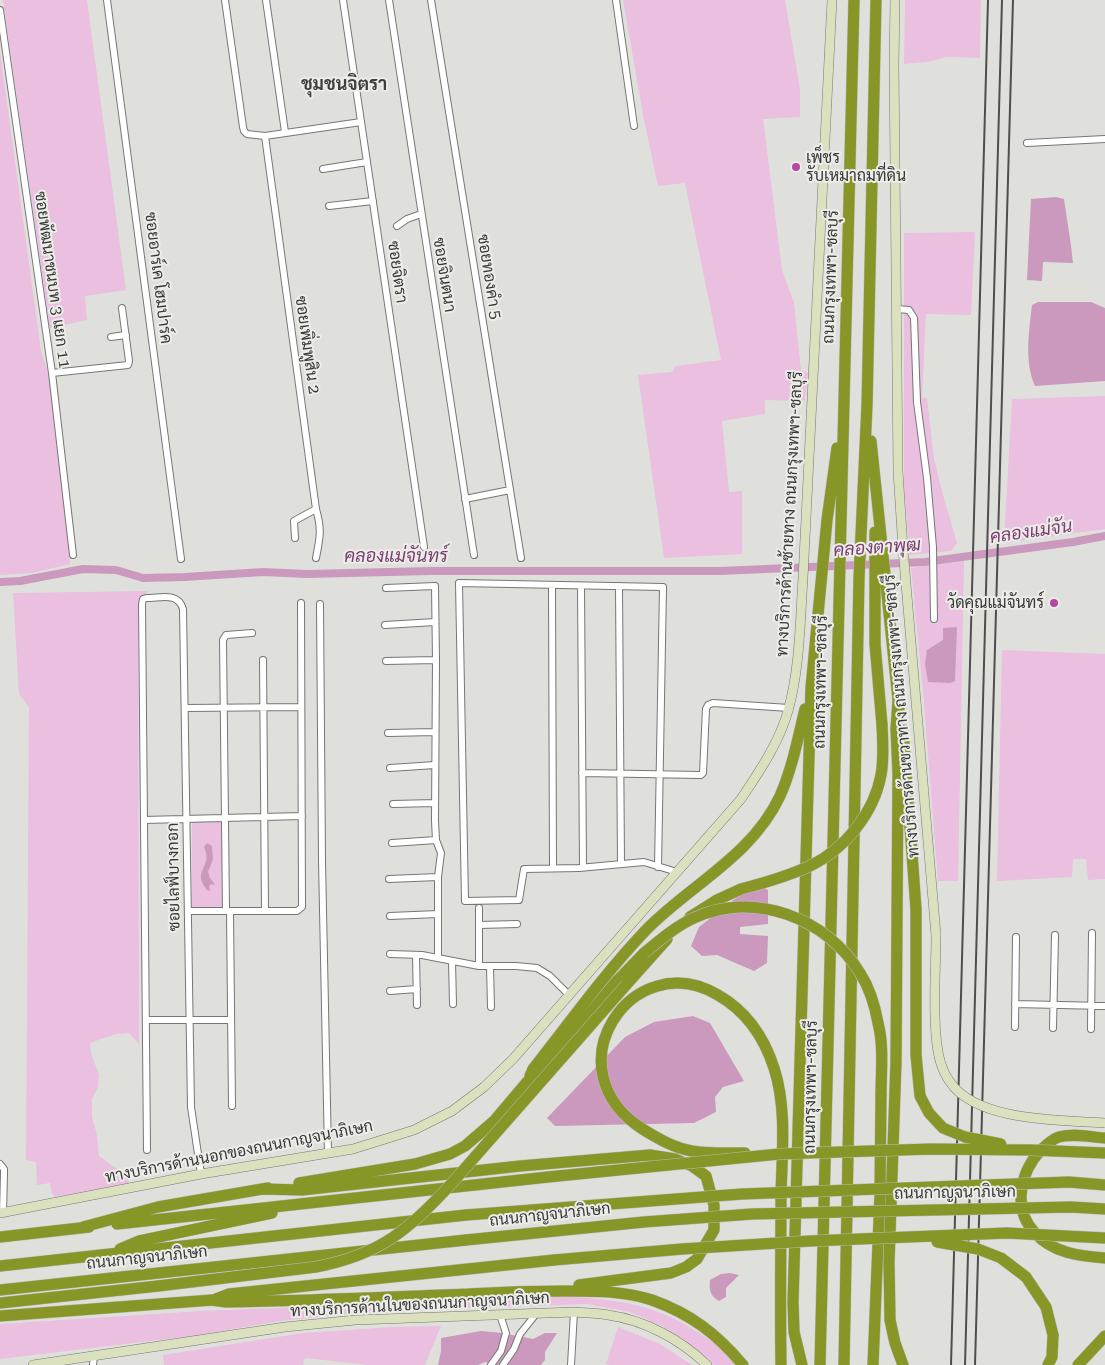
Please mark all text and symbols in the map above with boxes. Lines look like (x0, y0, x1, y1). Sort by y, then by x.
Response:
district label: ชุมชนจิตรา (301, 74, 387, 96)
place label: เพ็ชร รับเหมาถมที่ดิน (806, 148, 906, 186)
marker: เพ็ชร รับเหมาถมที่ดิน (790, 161, 802, 173)
street label: ซอยพัฒนาชนบท 3 แยก 11 (30, 190, 74, 370)
street label: ถนนกรุงเทพฯ-ชลบุรี (819, 210, 843, 344)
street label: ซอยอาร์เค โฮมปาร์ค (140, 211, 176, 345)
street label: ซอยทองคำ 5 (473, 233, 505, 321)
street label: ซอยจินตนา (429, 236, 459, 314)
street label: ซอยจิตรา (383, 240, 411, 304)
street label: ซอยเพิ่มพูสิน 2 (291, 295, 323, 395)
street label: ทางบริการด้านซ้ายทาง ถนนกรุงเทพฯ-ชลบุรี (773, 371, 807, 657)
water label: คลองแม่จัน (988, 516, 1074, 548)
water label: คลองตาพุฒ (833, 534, 921, 562)
water label: คลองแม่จันทร์ (344, 546, 448, 568)
street label: ทางบริการด้านขวาทาง ถนนกรุงเทพฯ-ชลบุรี (880, 573, 924, 859)
place label: วัดคุณแม่จันทร์ (947, 593, 1044, 613)
marker: วัดคุณแม่จันทร์ (1048, 597, 1060, 609)
street label: ถนนกรุงเทพฯ-ชลบุรี (810, 615, 832, 749)
street label: ซอยไลฟ์บางกอก (163, 823, 185, 931)
street label: ถนนกรุงเทพฯ-ชลบุรี (800, 1020, 822, 1154)
street label: ทางบริการด้านนอกของถนนกาญจนาภิเษก (103, 1117, 375, 1187)
street label: ถนนกาญจนาภิเษก (894, 1182, 1016, 1204)
street label: ถนนกาญจนาภิเษก (489, 1199, 611, 1231)
street label: ถนนกาญจนาภิเษก (86, 1242, 208, 1274)
street label: ทางบริการด้านในของถนนกาญจนาภิเษก (290, 1289, 550, 1321)

